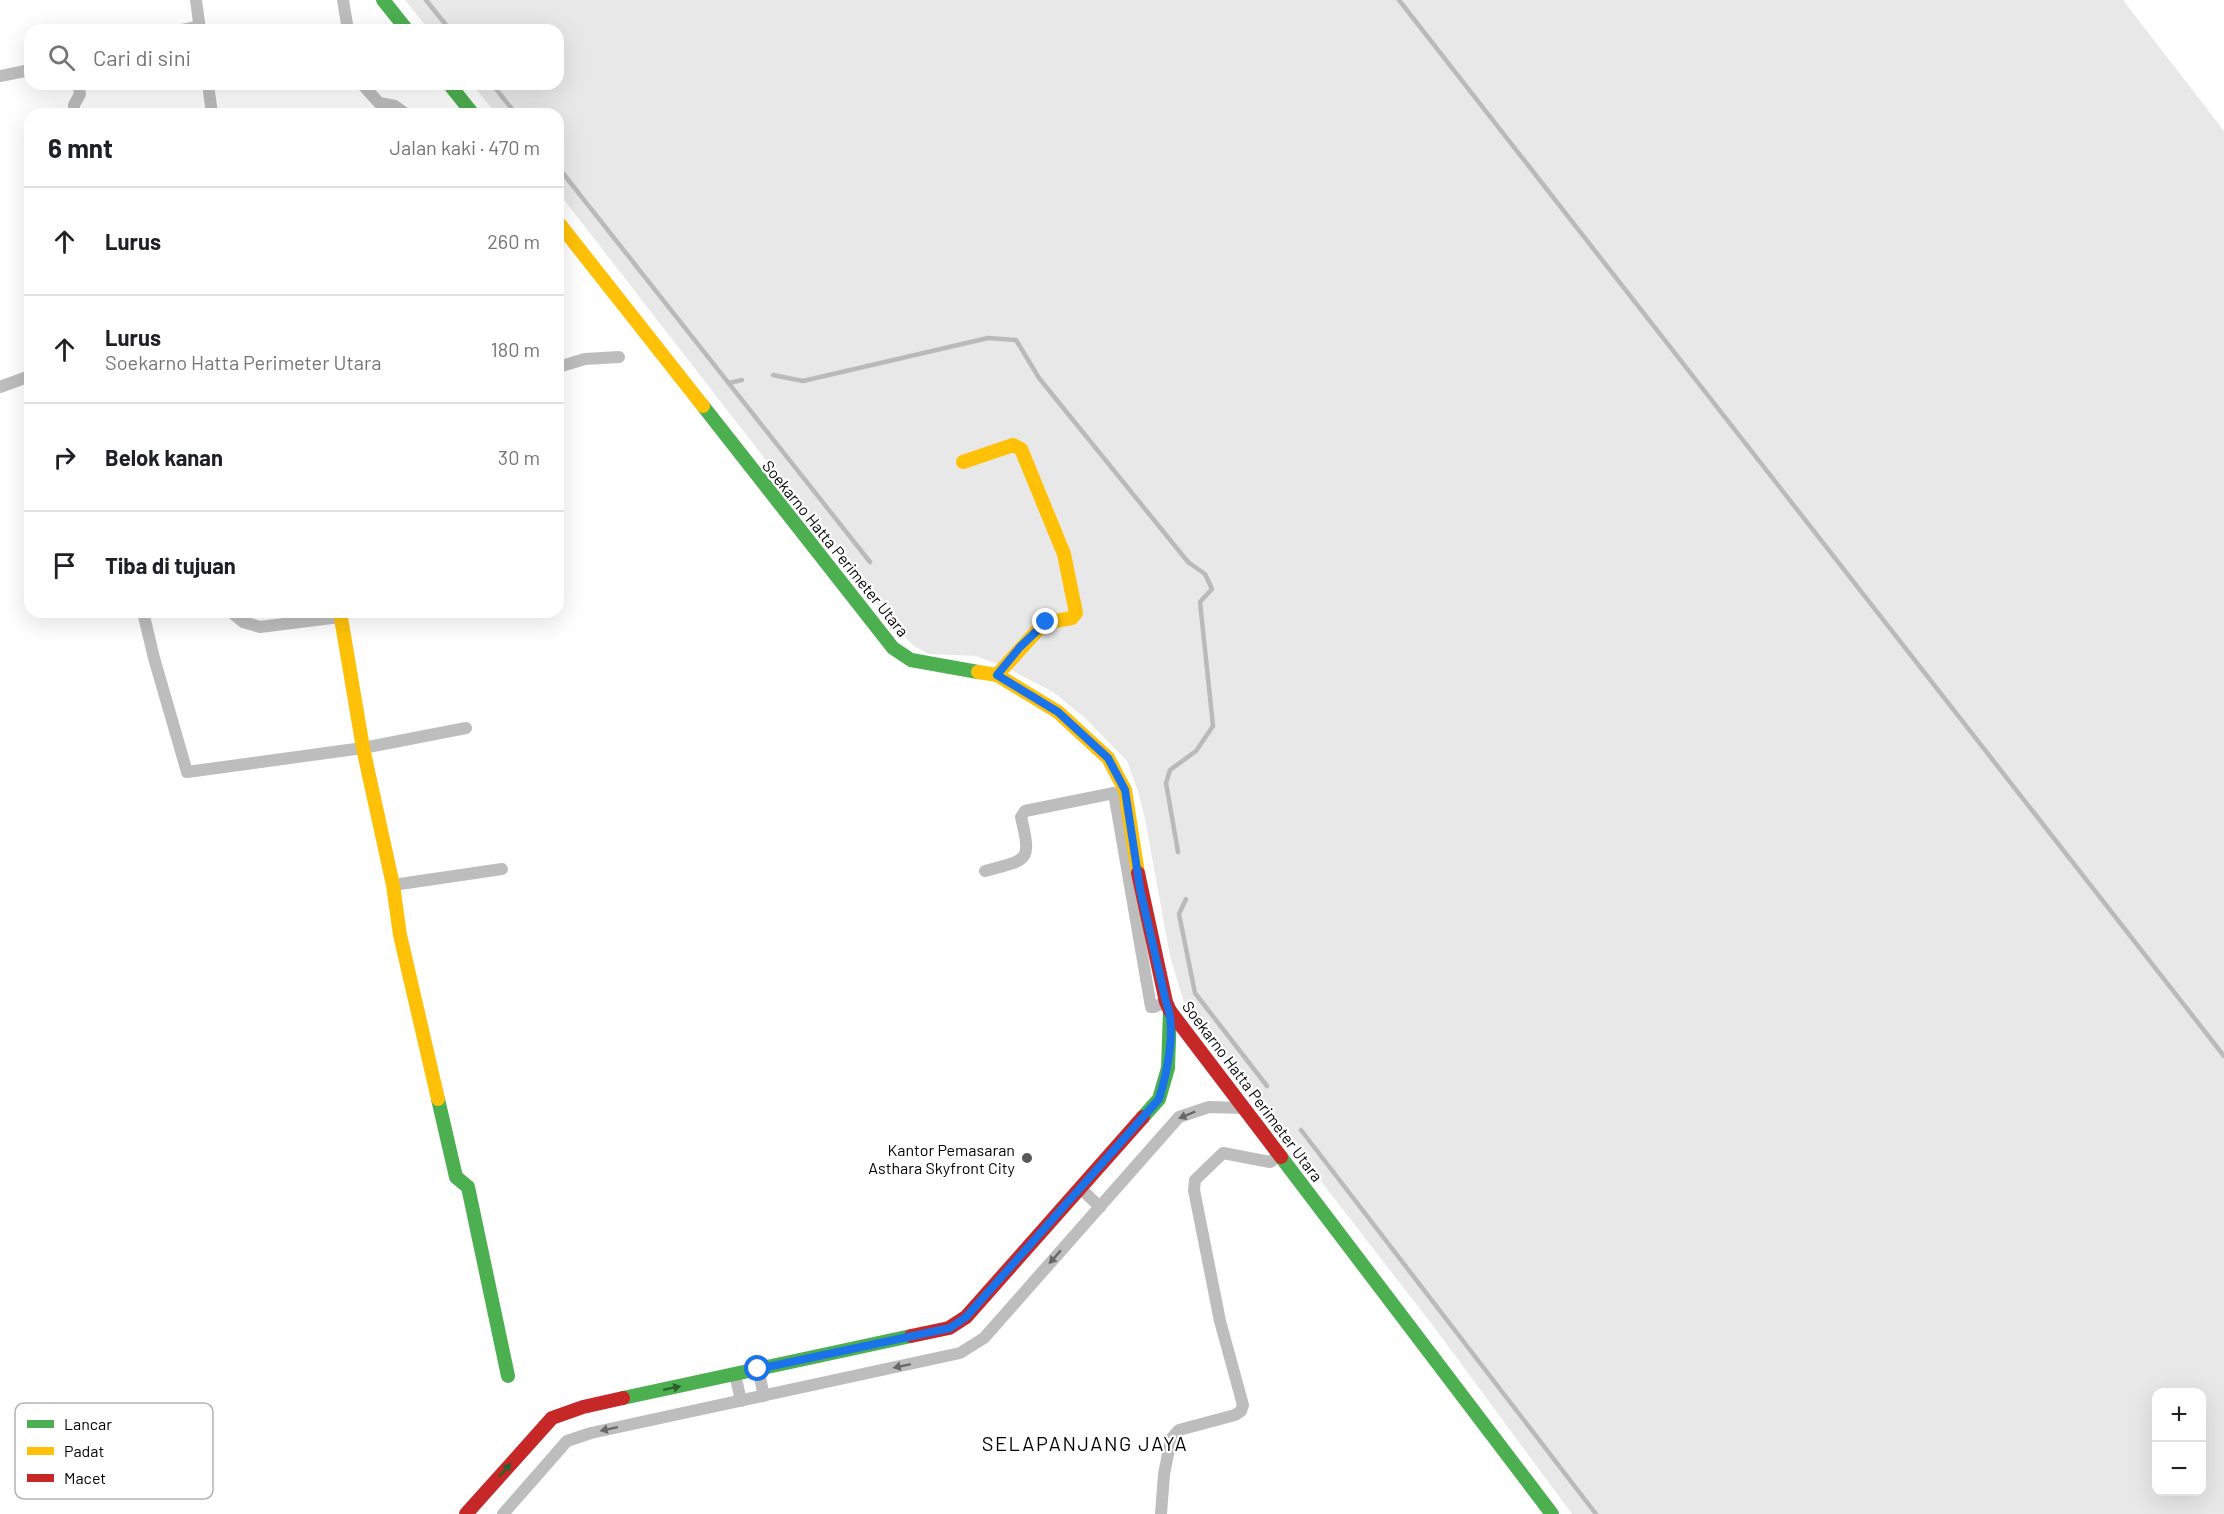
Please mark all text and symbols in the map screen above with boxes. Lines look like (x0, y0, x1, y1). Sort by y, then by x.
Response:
search box (24, 24, 564, 90)
icon: search (45, 41, 78, 74)
text: Cari di sini (93, 44, 191, 70)
text: 6 mnt (48, 132, 113, 163)
text: Jalan kaki · 470 m (390, 135, 540, 159)
icon: ahead (48, 225, 81, 258)
text: Lurus (105, 228, 161, 254)
text: 260 m (487, 229, 540, 253)
text: Lurus (105, 324, 161, 350)
icon: ahead (48, 333, 81, 366)
text: 180 m (491, 337, 540, 361)
text: Soekarno Hatta Perimeter Utara (105, 350, 381, 374)
icon: right (48, 441, 81, 474)
text: Belok kanan (105, 444, 223, 470)
text: 30 m (498, 445, 540, 469)
street label: Soekarno Hatta Perimeter Utara (759, 456, 913, 640)
icon: arrive (48, 549, 81, 582)
text: Tiba di tujuan (105, 552, 236, 578)
route end (1032, 608, 1058, 634)
street label: Soekarno Hatta Perimeter Utara (1179, 997, 1327, 1185)
one-way arrow (1177, 1110, 1195, 1120)
place label: Kantor Pemasaran Asthara Skyfront City (868, 1140, 1016, 1177)
marker: Kantor Pemasaran Asthara Skyfront City (1020, 1151, 1034, 1165)
one-way arrow (1048, 1250, 1062, 1265)
route start (744, 1355, 770, 1381)
one-way arrow (893, 1362, 912, 1371)
one-way arrow (663, 1382, 682, 1392)
map controls (2152, 1388, 2206, 1496)
button: + (2152, 1388, 2206, 1442)
legend (15, 1403, 213, 1499)
text: Lancar (64, 1414, 112, 1433)
one-way arrow (600, 1425, 618, 1435)
district label: SELAPANJANG JAYA (982, 1431, 1188, 1455)
text: Padat (64, 1441, 104, 1460)
button: − (2152, 1442, 2206, 1496)
one-way arrow (498, 1463, 511, 1478)
text: Macet (64, 1468, 106, 1487)

